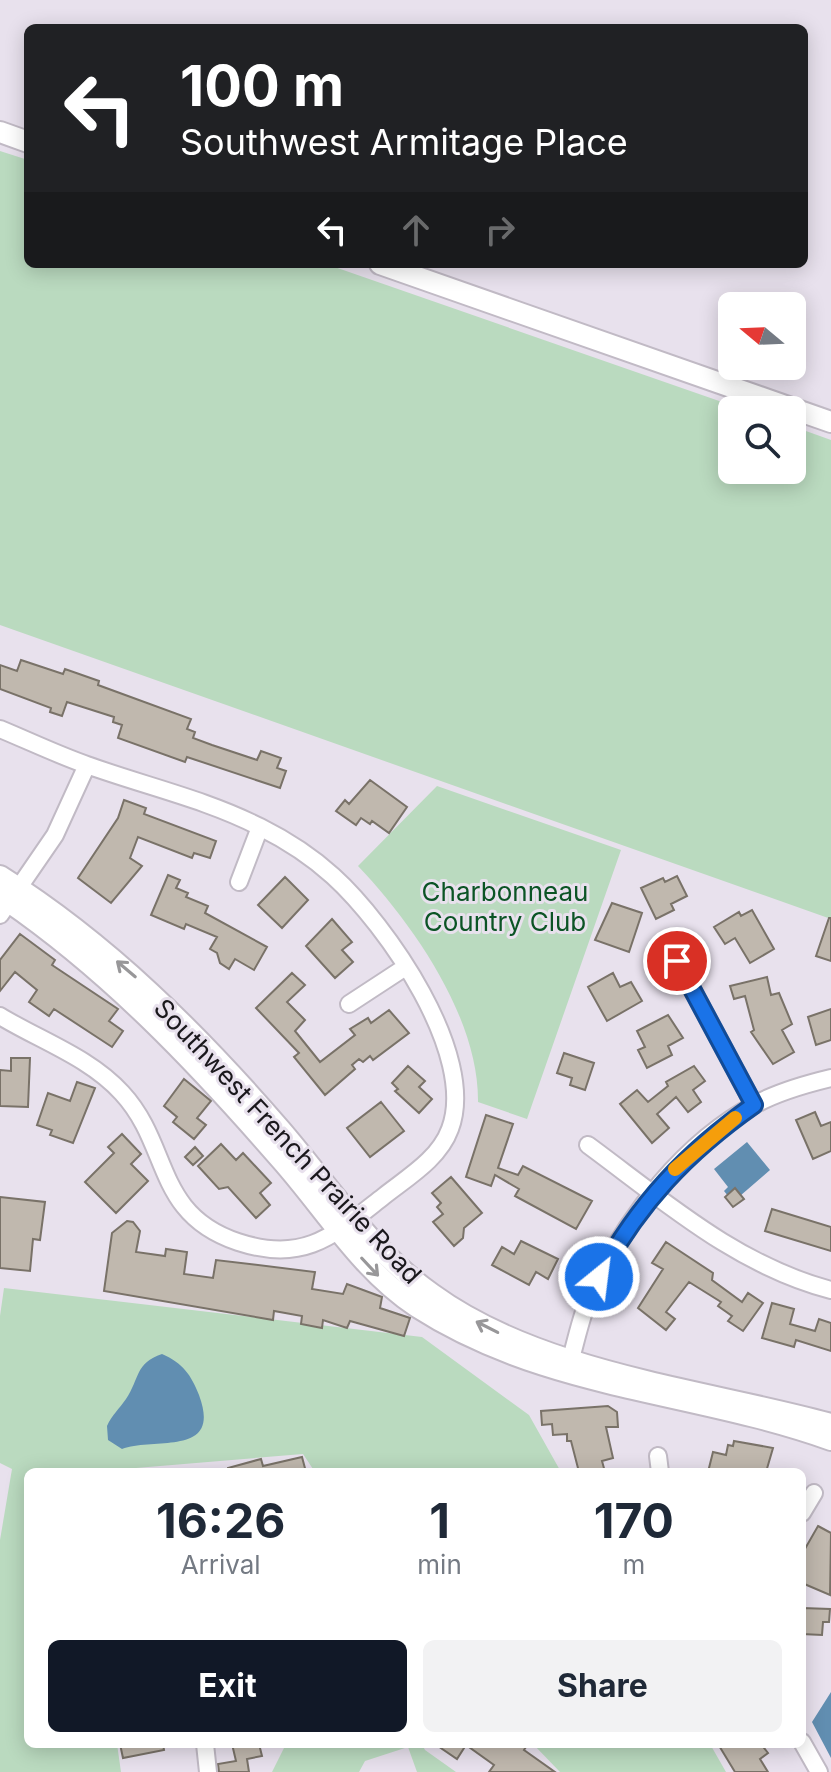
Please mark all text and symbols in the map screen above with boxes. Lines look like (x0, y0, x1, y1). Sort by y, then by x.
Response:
text: 100 m (180, 52, 344, 120)
icon: left (48, 56, 152, 160)
text: Southwest Armitage Place (180, 120, 628, 164)
icon: left (310, 208, 354, 252)
icon: ahead (394, 208, 438, 252)
icon: right (478, 208, 522, 252)
north arrow (718, 292, 806, 380)
map controls (718, 292, 806, 484)
button: search (718, 396, 806, 484)
park label: Charbonneau Country Club (422, 876, 588, 937)
pin (643, 927, 711, 995)
icon: arrive (655, 939, 699, 983)
one-way arrow (116, 960, 136, 978)
street label: Southwest French Prairie Road (148, 992, 428, 1290)
position arrow (557, 1235, 641, 1319)
one-way arrow (360, 1256, 378, 1276)
one-way arrow (476, 1319, 500, 1335)
text: 16:26 (156, 1491, 285, 1550)
text: 1 (429, 1491, 450, 1550)
text: 170 (594, 1491, 674, 1550)
text: Arrival (181, 1549, 261, 1580)
text: min (417, 1549, 462, 1580)
text: m (622, 1549, 645, 1580)
button: Exit (48, 1640, 407, 1732)
button: Share (423, 1640, 782, 1732)

